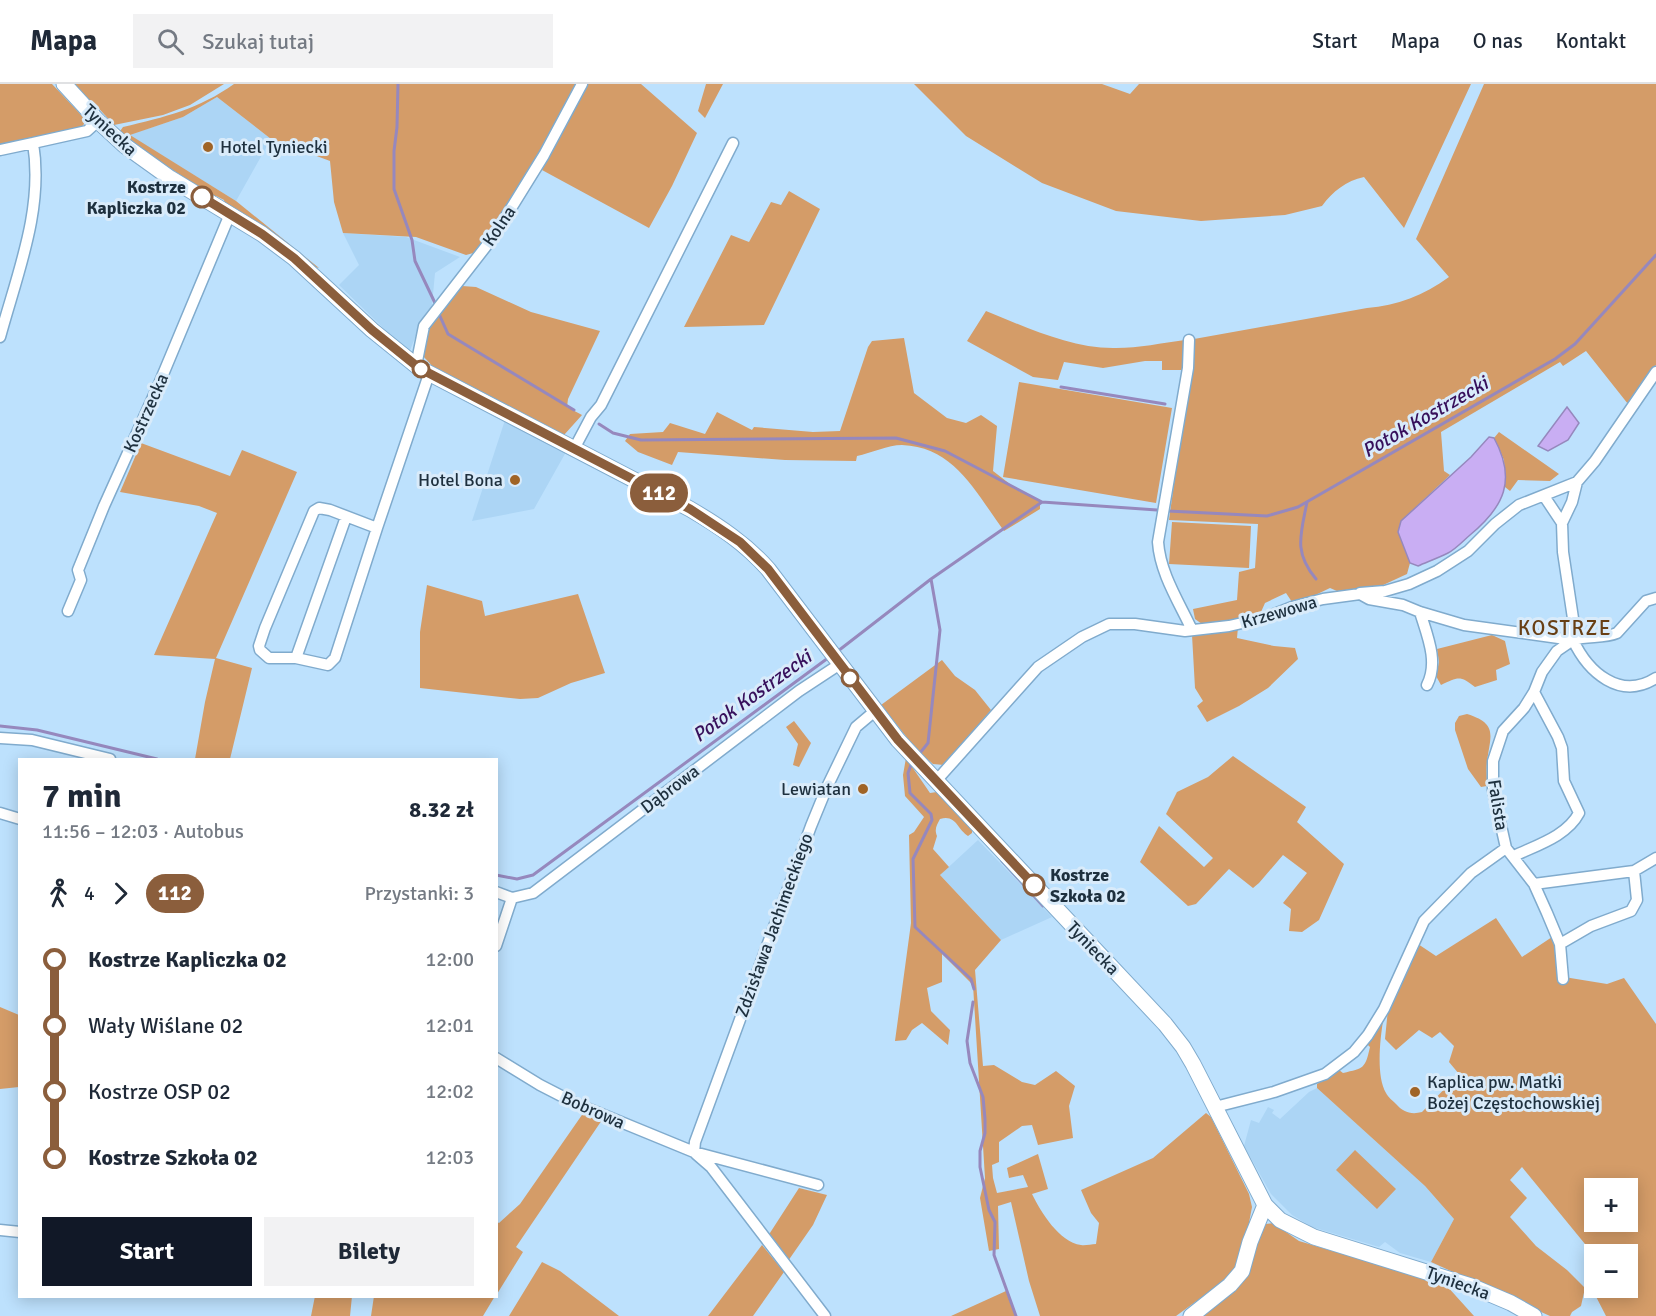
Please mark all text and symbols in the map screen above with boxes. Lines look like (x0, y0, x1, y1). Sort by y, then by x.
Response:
search box (133, 14, 553, 68)
text: Mapa (30, 24, 97, 58)
icon: search (154, 25, 187, 58)
text: Szukaj tutaj (202, 28, 314, 55)
text: Start (1312, 28, 1357, 54)
text: Mapa (1390, 28, 1440, 54)
text: O nas (1473, 28, 1523, 54)
text: Kontakt (1556, 28, 1626, 54)
street label: Tyniecka (78, 99, 142, 161)
place label: Hotel Tyniecki (220, 136, 328, 158)
marker: Hotel Tyniecki (201, 140, 215, 154)
place label: Kostrze Kapliczka 02 (86, 176, 186, 219)
marker: Kostrze Kapliczka 02 (191, 186, 213, 208)
street label: Kolna (478, 202, 520, 250)
unlabelled marker (412, 360, 430, 378)
street label: Kostrzecka (119, 370, 173, 456)
water label: Potok Kostrzecki (1358, 370, 1494, 463)
place label: Hotel Bona (418, 469, 503, 491)
marker: Hotel Bona (508, 473, 522, 487)
line badge: 112 (624, 474, 694, 512)
text: 112 (642, 480, 676, 506)
street label: Krzewowa (1238, 591, 1320, 633)
district label: KOSTRZE (1518, 615, 1612, 641)
water label: Potok Kostrzecki (687, 643, 818, 748)
unlabelled marker (841, 669, 859, 687)
street label: Dąbrowa (636, 760, 704, 818)
text: 7 min (42, 776, 122, 817)
place label: Lewiatan (781, 778, 851, 800)
street label: Falista (1483, 778, 1513, 832)
marker: Lewiatan (856, 782, 870, 796)
text: 8.32 zł (409, 796, 474, 823)
text: 11:56 – 12:03 · Autobus (42, 819, 244, 844)
street label: Zdzisława Jachimeckiego (730, 830, 818, 1020)
place label: Kostrze Szkoła 02 (1050, 864, 1126, 907)
marker: Kostrze Szkoła 02 (1023, 874, 1045, 896)
icon: walk (42, 877, 75, 910)
icon: forward (104, 877, 137, 910)
text: 112 (158, 880, 192, 906)
text: 4 (84, 881, 95, 906)
text: Przystanki: 3 (364, 881, 474, 906)
street label: Tyniecka (1062, 916, 1124, 980)
text: Kostrze Kapliczka 02 (88, 946, 287, 973)
text: 12:00 (425, 947, 474, 972)
text: Wały Wiślane 02 (88, 1012, 243, 1039)
text: 12:01 (425, 1013, 474, 1038)
place label: Kaplica pw. Matki Bożej Częstochowskiej (1427, 1071, 1600, 1114)
text: Kostrze OSP 02 (88, 1078, 231, 1105)
text: 12:02 (425, 1079, 474, 1104)
marker: Kaplica pw. Matki Bożej Częstochowskiej (1408, 1085, 1422, 1099)
street label: Bobrowa (558, 1086, 628, 1134)
text: Kostrze Szkoła 02 (88, 1144, 258, 1171)
text: 12:03 (425, 1145, 474, 1170)
map controls (1584, 1178, 1638, 1298)
button: + (1584, 1178, 1638, 1232)
button: Start (42, 1217, 252, 1286)
button: Bilety (264, 1217, 474, 1286)
button: − (1584, 1244, 1638, 1298)
street label: Tyniecka (1423, 1261, 1493, 1305)

